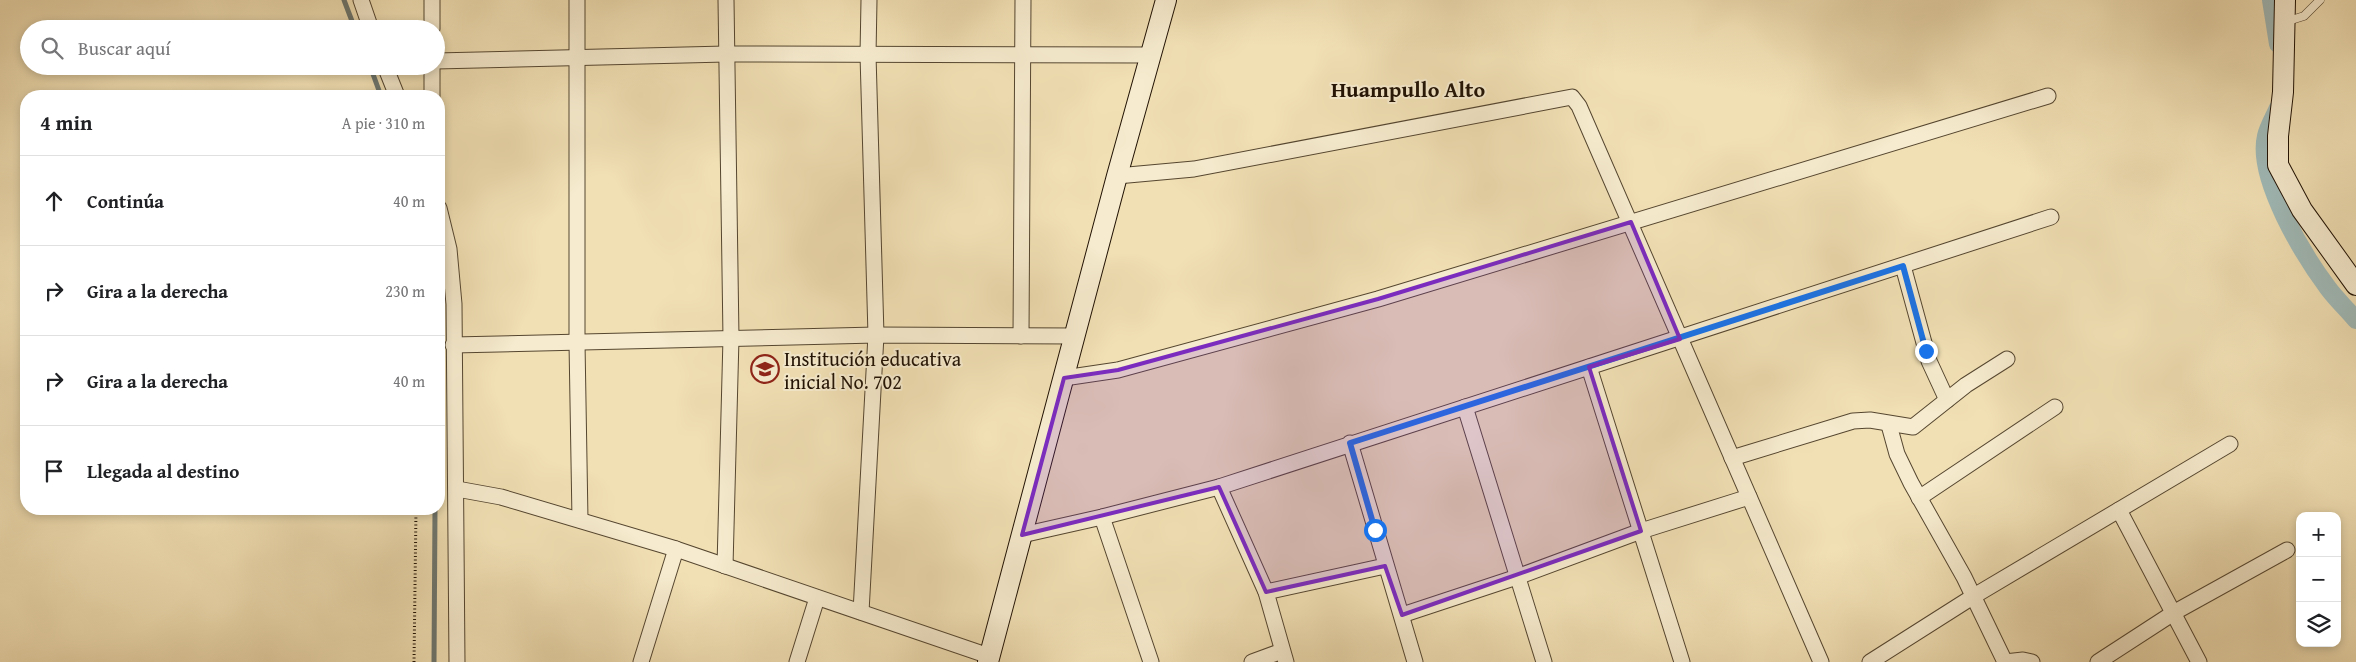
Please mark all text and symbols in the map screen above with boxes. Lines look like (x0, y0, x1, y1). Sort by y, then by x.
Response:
search box (20, 20, 445, 75)
icon: search (38, 34, 66, 62)
text: Buscar aquí (78, 34, 171, 62)
district label: Huampullo Alto (1331, 73, 1485, 105)
text: 4 min (40, 107, 92, 138)
text: A pie · 310 m (342, 111, 425, 135)
icon: ahead (40, 187, 68, 215)
text: Continúa (87, 187, 164, 215)
text: 40 m (393, 189, 425, 213)
icon: right (40, 277, 68, 305)
text: Gira a la derecha (87, 277, 228, 305)
text: 230 m (385, 279, 425, 303)
route end (1915, 340, 1938, 363)
place label: Institución educativa inicial No. 702 (784, 344, 962, 396)
school or university icon: Institución educativa inicial No. 702 (750, 354, 780, 384)
icon: right (40, 367, 68, 395)
text: Gira a la derecha (87, 367, 228, 395)
text: 40 m (393, 369, 425, 393)
icon: arrive (40, 457, 68, 485)
text: Llegada al destino (87, 457, 239, 485)
map controls (2296, 512, 2341, 647)
button: + (2296, 512, 2341, 557)
route start (1364, 519, 1387, 542)
button: − (2296, 557, 2341, 602)
button: layers (2296, 602, 2341, 647)

